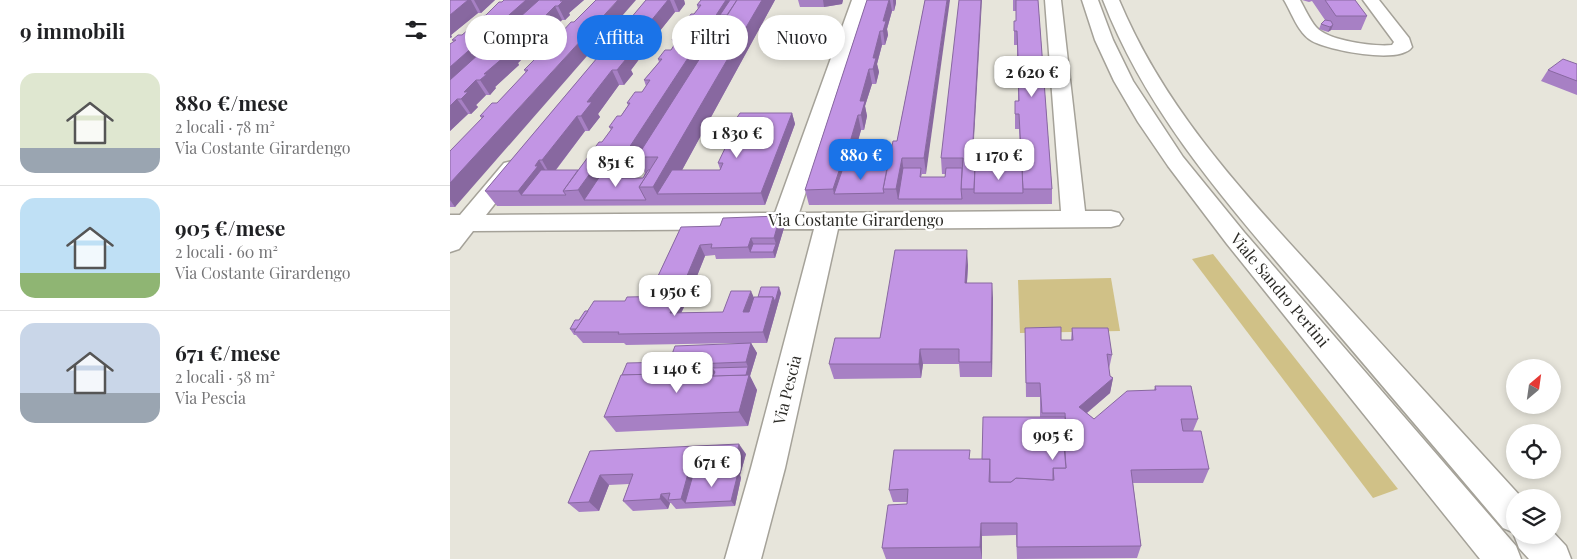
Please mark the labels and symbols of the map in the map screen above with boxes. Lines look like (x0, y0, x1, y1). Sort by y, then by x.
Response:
pin: 2 620 € (986, 56, 1078, 98)
pin: 1 830 € (691, 116, 783, 159)
pin: 880 € (826, 138, 896, 181)
pin: 1 170 € (953, 138, 1045, 181)
pin: 851 € (581, 146, 651, 188)
street label: Via Costante Girardengo (767, 209, 944, 230)
street label: Viale Sandro Pertini (1226, 227, 1335, 351)
pin: 1 950 € (629, 274, 721, 317)
pin: 1 140 € (631, 352, 723, 394)
street label: Via Pescia (768, 353, 805, 428)
north arrow (1506, 359, 1561, 414)
pin: 905 € (1018, 418, 1088, 461)
pin: 671 € (677, 446, 747, 488)

